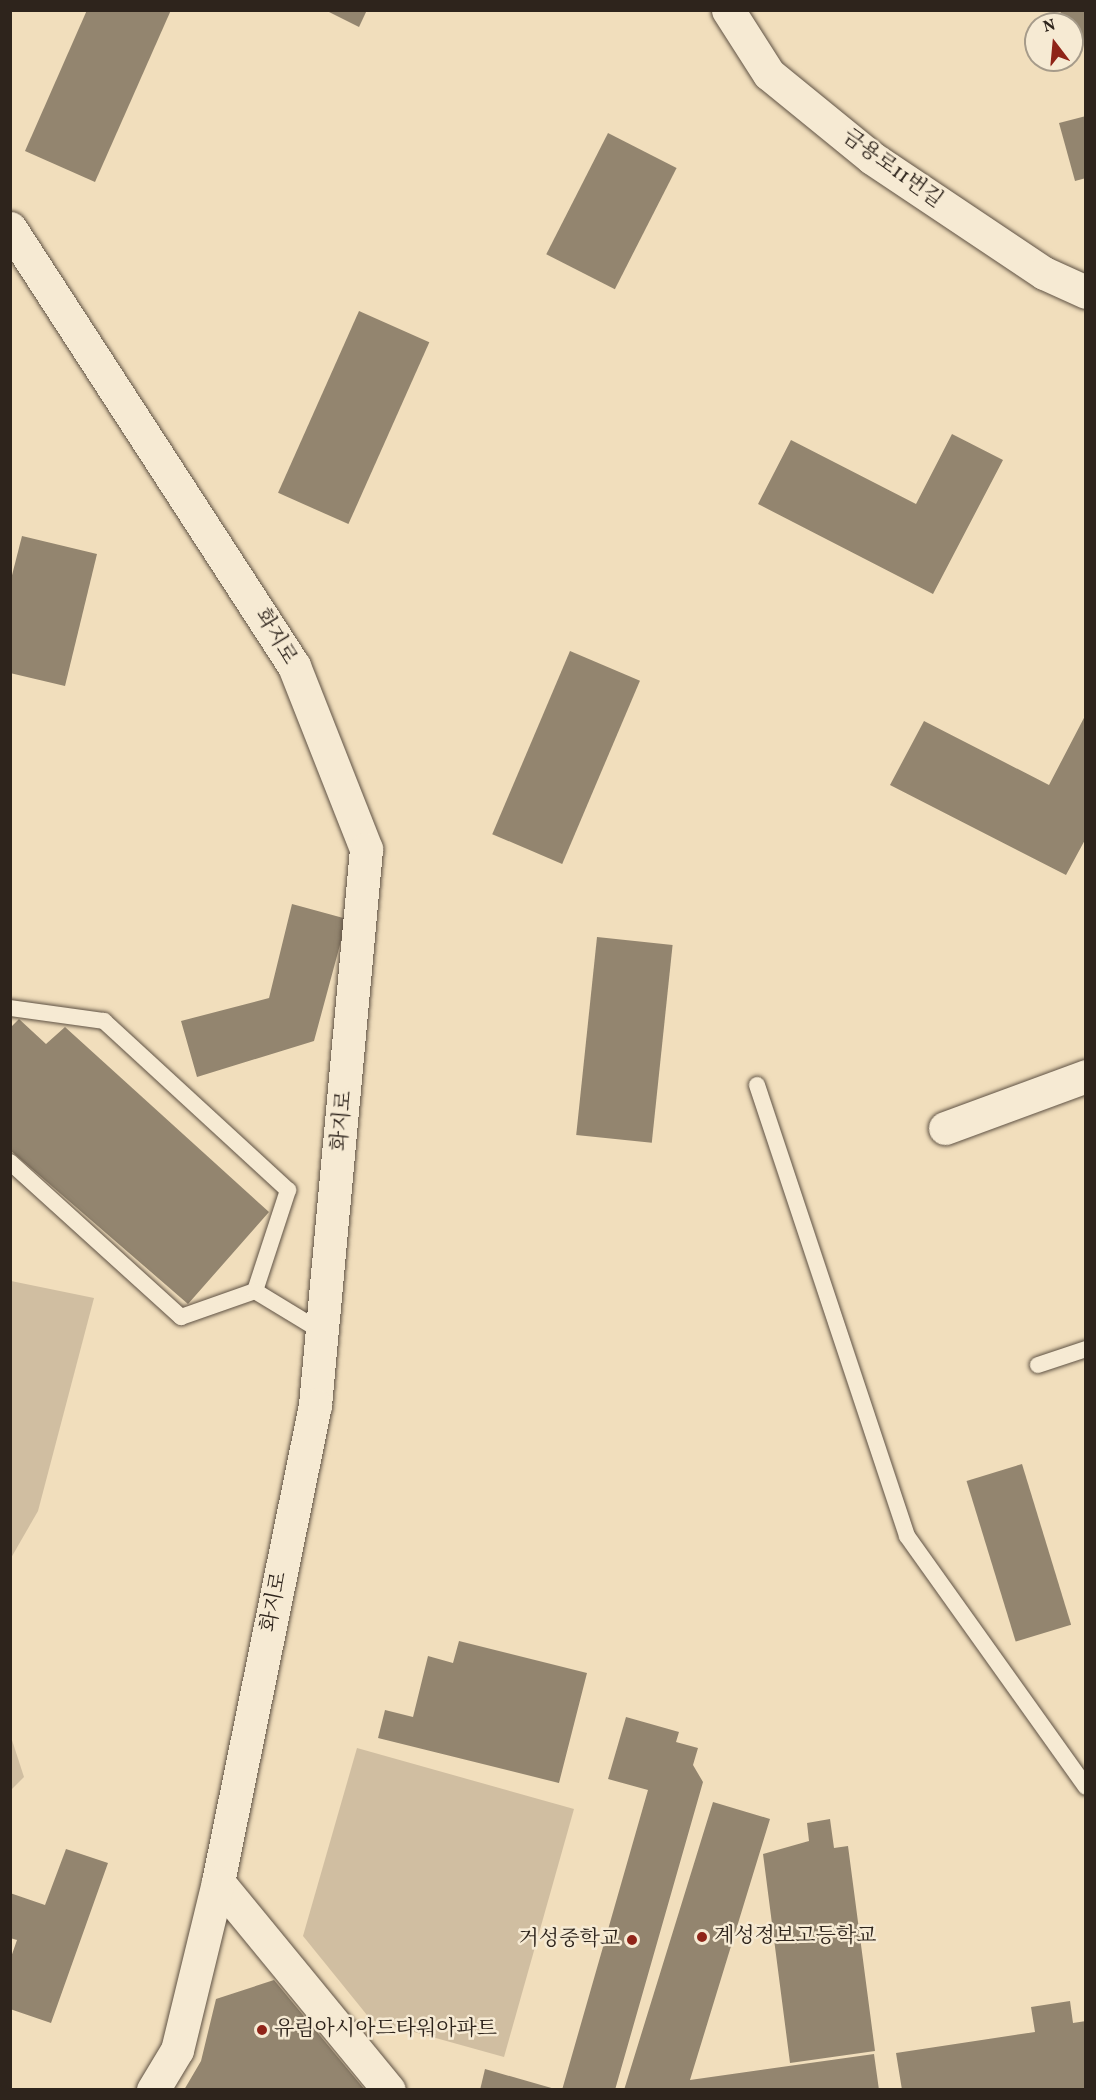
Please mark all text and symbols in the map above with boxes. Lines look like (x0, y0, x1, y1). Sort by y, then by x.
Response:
north arrow (1024, 12, 1084, 72)
text: N (1041, 14, 1058, 39)
street label: 금용로11번길 (837, 124, 947, 214)
street label: 화지로 (249, 604, 301, 670)
street label: 화지로 (328, 1090, 358, 1152)
street label: 화지로 (257, 1570, 293, 1634)
place label: 계성정보고등학교 (714, 1924, 876, 1950)
place label: 거성중학교 (519, 1927, 620, 1953)
marker: 계성정보고등학교 (695, 1930, 709, 1944)
marker: 거성중학교 (625, 1933, 639, 1947)
place label: 유림아시아드타워아파트 (274, 2017, 497, 2043)
marker: 유림아시아드타워아파트 (255, 2023, 269, 2037)

